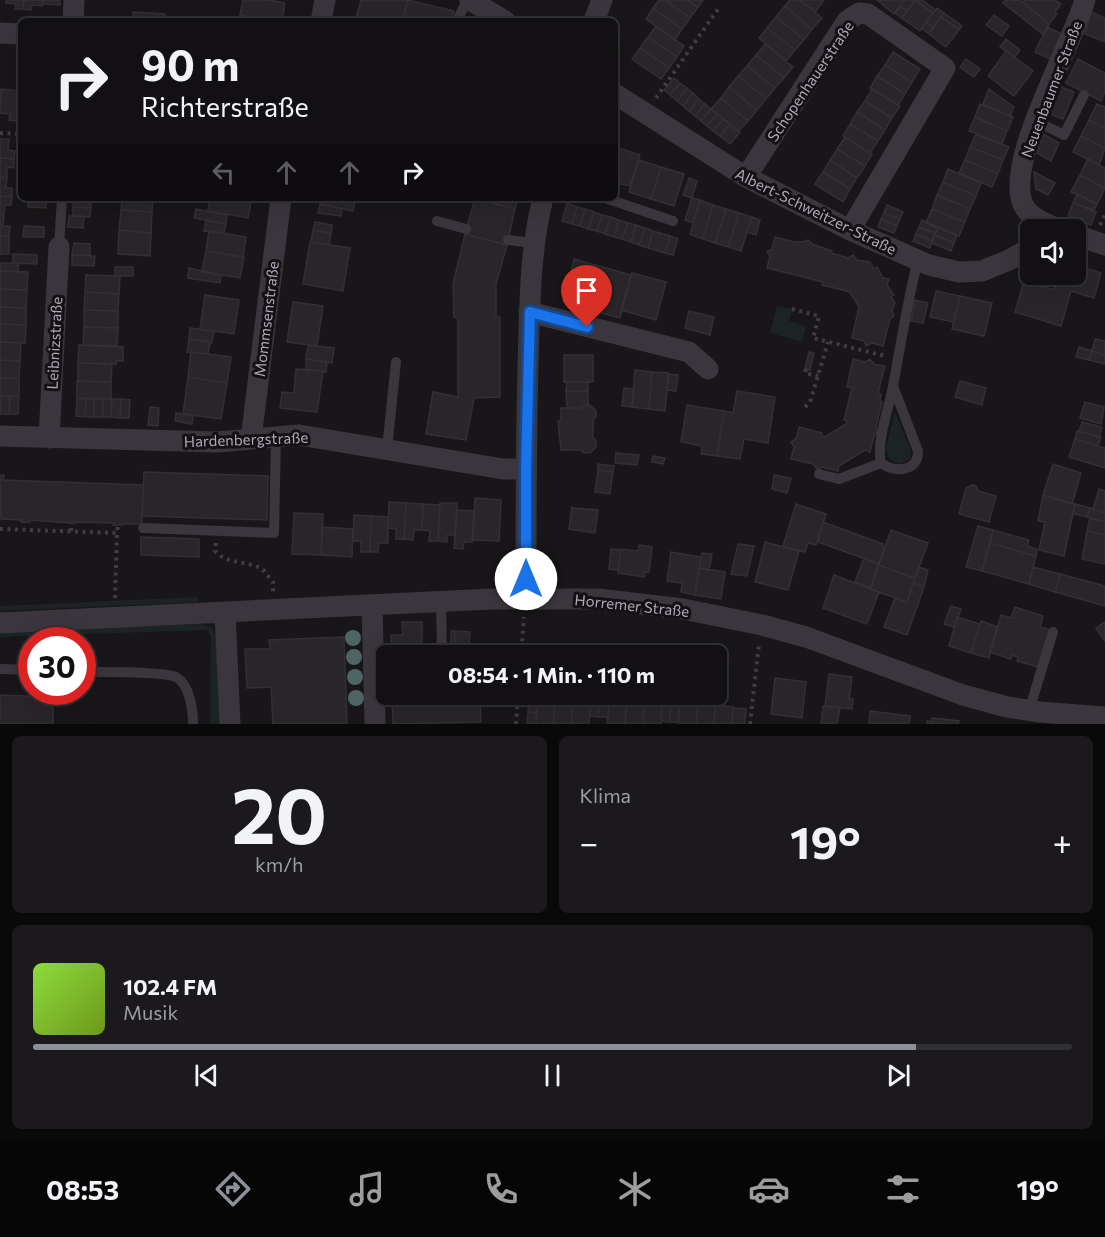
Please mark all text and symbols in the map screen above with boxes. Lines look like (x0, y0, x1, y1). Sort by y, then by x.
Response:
street label: Schopenhauerstraße (763, 17, 857, 145)
street label: Neuenbaumer Straße (1017, 18, 1085, 160)
text: 90 m (141, 38, 240, 90)
icon: right (42, 42, 120, 120)
text: Richterstraße (141, 90, 309, 123)
icon: left (207, 156, 240, 189)
icon: ahead (270, 156, 303, 189)
icon: ahead (333, 156, 366, 189)
icon: right (396, 156, 429, 189)
street label: Albert-Schweitzer-Straße (733, 164, 900, 258)
map controls (1020, 219, 1086, 285)
button: sound (1020, 219, 1086, 285)
street label: Mommsenstraße (250, 260, 282, 378)
pin (561, 265, 612, 327)
icon: arrive (570, 274, 603, 307)
street label: Leibnizstraße (43, 296, 65, 390)
street label: Hardenbergstraße (183, 428, 309, 450)
position arrow (494, 547, 558, 611)
street label: Horremer Straße (574, 590, 690, 620)
speed limit sign: 30 (18, 627, 96, 705)
text: 08:54 · 1 Min. · 110 m (448, 661, 655, 688)
text: 20 (231, 765, 327, 860)
text: Klima (580, 783, 631, 807)
text: 19° (790, 813, 861, 868)
text: − (580, 821, 598, 862)
text: + (1053, 821, 1072, 862)
text: km/h (255, 852, 304, 876)
text: 102.4 FM (123, 973, 217, 1000)
text: Musik (123, 1000, 178, 1024)
icon: previous (190, 1059, 223, 1092)
icon: pause (536, 1059, 569, 1092)
icon: next (882, 1059, 915, 1092)
icon: directions (212, 1168, 254, 1210)
icon: music (346, 1168, 388, 1210)
icon: phone (480, 1168, 522, 1210)
icon: climate (614, 1168, 656, 1210)
icon: car (748, 1168, 790, 1210)
icon: filters (882, 1168, 924, 1210)
text: 08:53 (46, 1173, 119, 1206)
text: 19° (1016, 1173, 1059, 1206)

